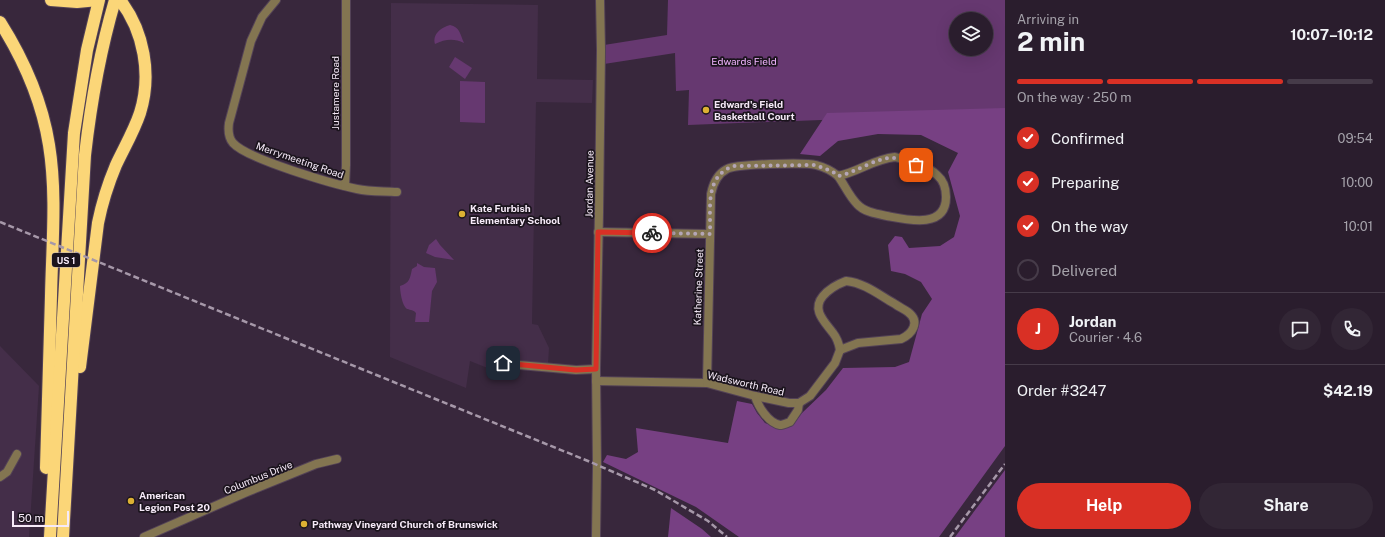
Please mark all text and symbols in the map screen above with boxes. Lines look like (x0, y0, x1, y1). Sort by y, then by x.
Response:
map controls (949, 12, 993, 56)
button: layers (949, 12, 993, 56)
text: Arriving in (1017, 12, 1079, 27)
text: 2 min (1017, 26, 1085, 57)
text: 10:07–10:12 (1290, 26, 1373, 43)
park label: Edwards Field (711, 55, 777, 67)
street label: Justamere Road (329, 56, 341, 130)
text: On the way · 250 m (1017, 90, 1132, 105)
place label: Edward's Field Basketball Court (714, 98, 795, 122)
marker: Edward's Field Basketball Court (701, 105, 711, 115)
icon: check (1017, 127, 1039, 149)
text: Confirmed (1051, 130, 1124, 147)
text: 09:54 (1338, 131, 1373, 146)
street label: Merrymeeting Road (255, 139, 345, 181)
pin (899, 148, 933, 182)
street label: Jordan Avenue (582, 150, 596, 218)
icon: bag (905, 154, 927, 176)
icon: check (1017, 171, 1039, 193)
text: Preparing (1051, 174, 1120, 191)
text: 10:00 (1341, 175, 1373, 190)
place label: Kate Furbish Elementary School (470, 202, 560, 226)
marker: Kate Furbish Elementary School (457, 209, 467, 219)
courier (632, 213, 672, 253)
icon: check (1017, 215, 1039, 237)
text: On the way (1051, 218, 1128, 235)
text: 10:01 (1344, 219, 1373, 234)
icon: bike (641, 222, 663, 244)
street label: Katherine Street (691, 248, 705, 326)
road number: US 1 (52, 253, 80, 267)
text: Delivered (1051, 262, 1117, 279)
button: chat (1279, 308, 1321, 350)
button: phone (1331, 308, 1373, 350)
text: Jordan (1069, 313, 1116, 330)
text: J (1035, 320, 1041, 337)
text: Courier · 4.6 (1069, 330, 1142, 345)
pin (486, 346, 520, 380)
icon: home (492, 352, 514, 374)
street label: Wadsworth Road (706, 368, 786, 398)
text: Order #3247 (1017, 382, 1106, 399)
text: $42.19 (1323, 382, 1373, 399)
street label: Columbus Drive (222, 458, 294, 496)
button: Help (1017, 483, 1191, 529)
button: Share (1199, 483, 1373, 529)
place label: American Legion Post 20 (139, 489, 210, 513)
marker: American Legion Post 20 (126, 496, 136, 506)
scale bar (12, 509, 69, 528)
text: 50 m (18, 512, 44, 524)
place label: Pathway Vineyard Church of Brunswick (312, 518, 498, 530)
marker: Pathway Vineyard Church of Brunswick (299, 519, 309, 529)

